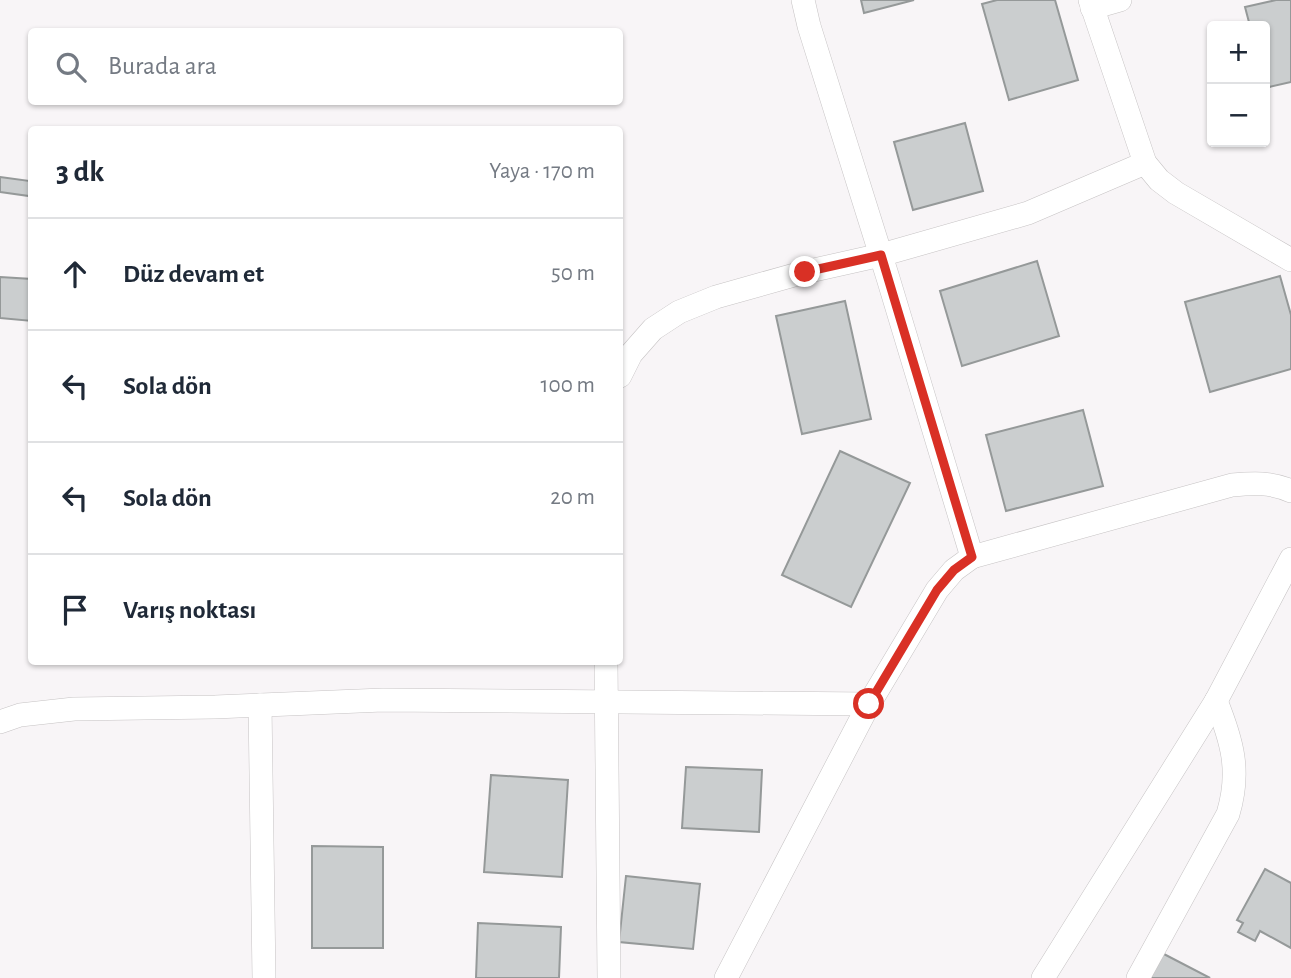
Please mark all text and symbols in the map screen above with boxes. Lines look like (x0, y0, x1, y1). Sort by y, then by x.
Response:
map controls (1207, 21, 1270, 147)
button: + (1207, 21, 1270, 84)
search box (28, 28, 623, 105)
icon: search (52, 48, 90, 86)
text: Burada ara (108, 53, 217, 79)
button: − (1207, 84, 1270, 147)
text: 3 dk (56, 157, 104, 187)
text: Yaya · 170 m (489, 160, 595, 183)
icon: ahead (56, 255, 94, 293)
route end (789, 256, 820, 287)
text: Düz devam et (123, 261, 264, 287)
text: 50 m (551, 262, 595, 285)
icon: left (56, 367, 94, 405)
text: Sola dön (123, 373, 212, 399)
text: 100 m (541, 374, 595, 397)
icon: left (56, 479, 94, 517)
text: Sola dön (123, 485, 212, 511)
text: 20 m (550, 486, 595, 509)
icon: arrive (56, 591, 94, 629)
text: Varış noktası (123, 597, 256, 623)
route start (853, 688, 884, 719)

